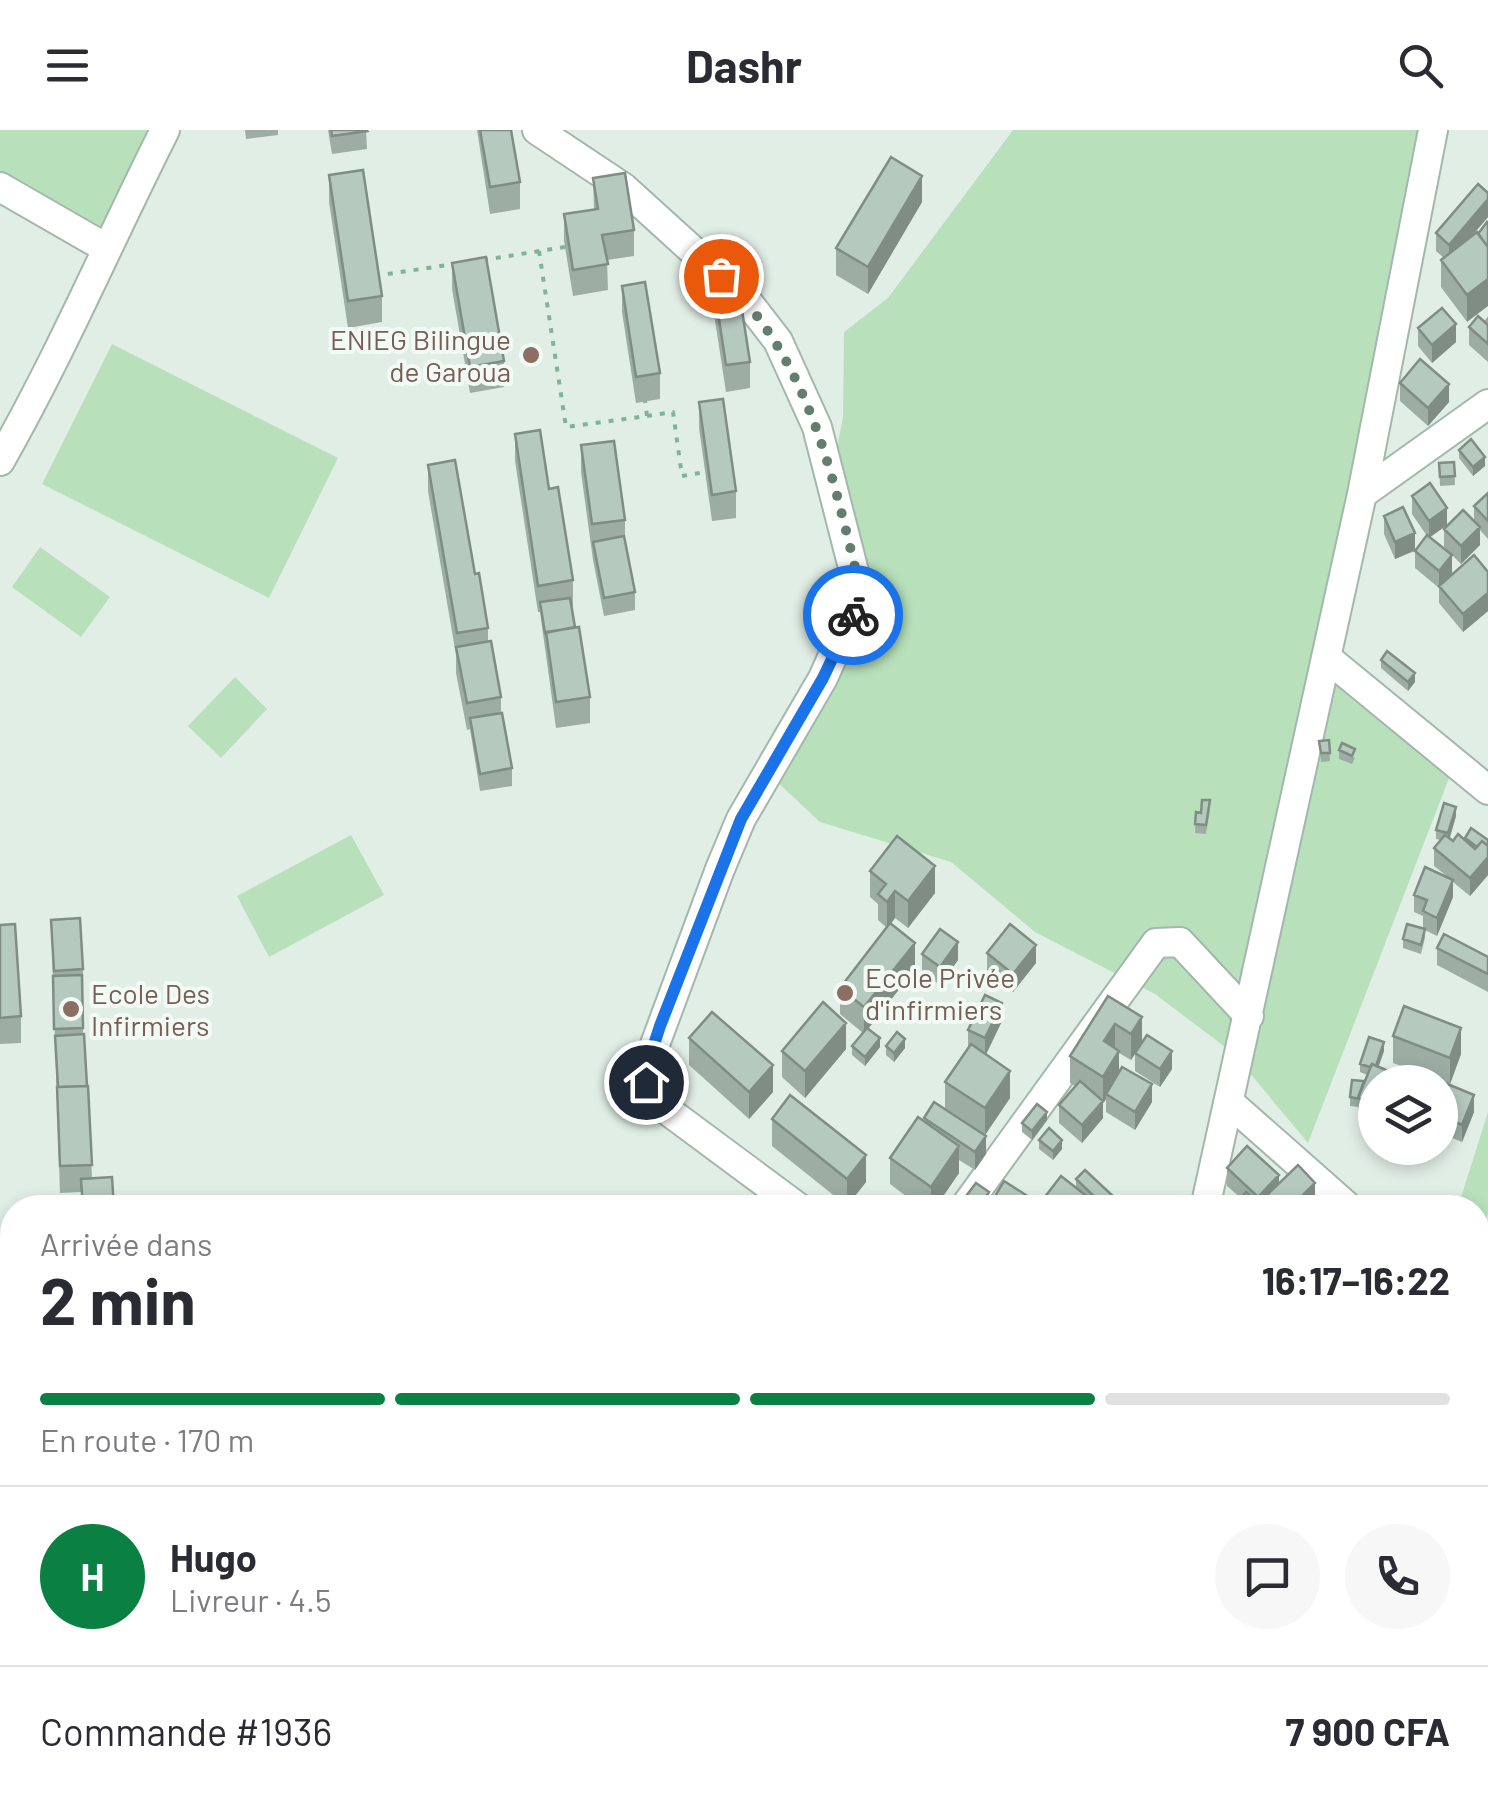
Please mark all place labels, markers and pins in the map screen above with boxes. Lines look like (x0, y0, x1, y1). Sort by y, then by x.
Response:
pin (679, 234, 764, 319)
place label: ENIEG Bilingue de Garoua (330, 322, 511, 388)
marker: ENIEG Bilingue de Garoua (520, 344, 542, 366)
place label: Ecole Privée d'infirmiers (865, 960, 1015, 1026)
place label: Ecole Des Infirmiers (91, 976, 210, 1042)
marker: Ecole Privée d'infirmiers (834, 982, 856, 1004)
marker: Ecole Des Infirmiers (60, 998, 82, 1020)
pin (604, 1040, 689, 1125)

